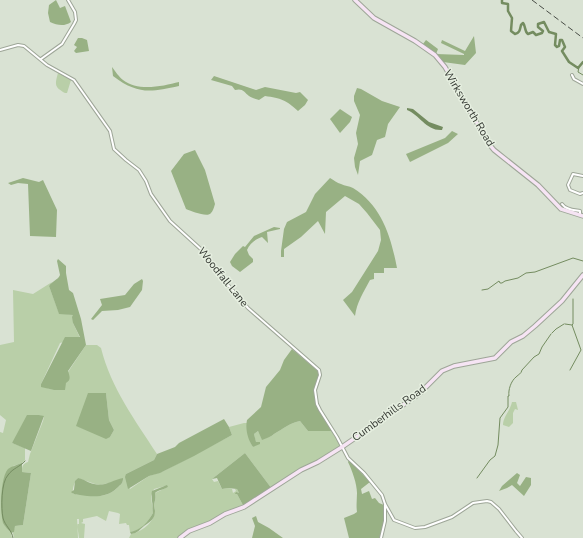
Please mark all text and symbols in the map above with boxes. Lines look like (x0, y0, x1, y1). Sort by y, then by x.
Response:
street label: Wirksworth Road (440, 67, 498, 149)
street label: Woodfall Lane (194, 244, 252, 310)
street label: Cumberhills Road (349, 381, 429, 445)

